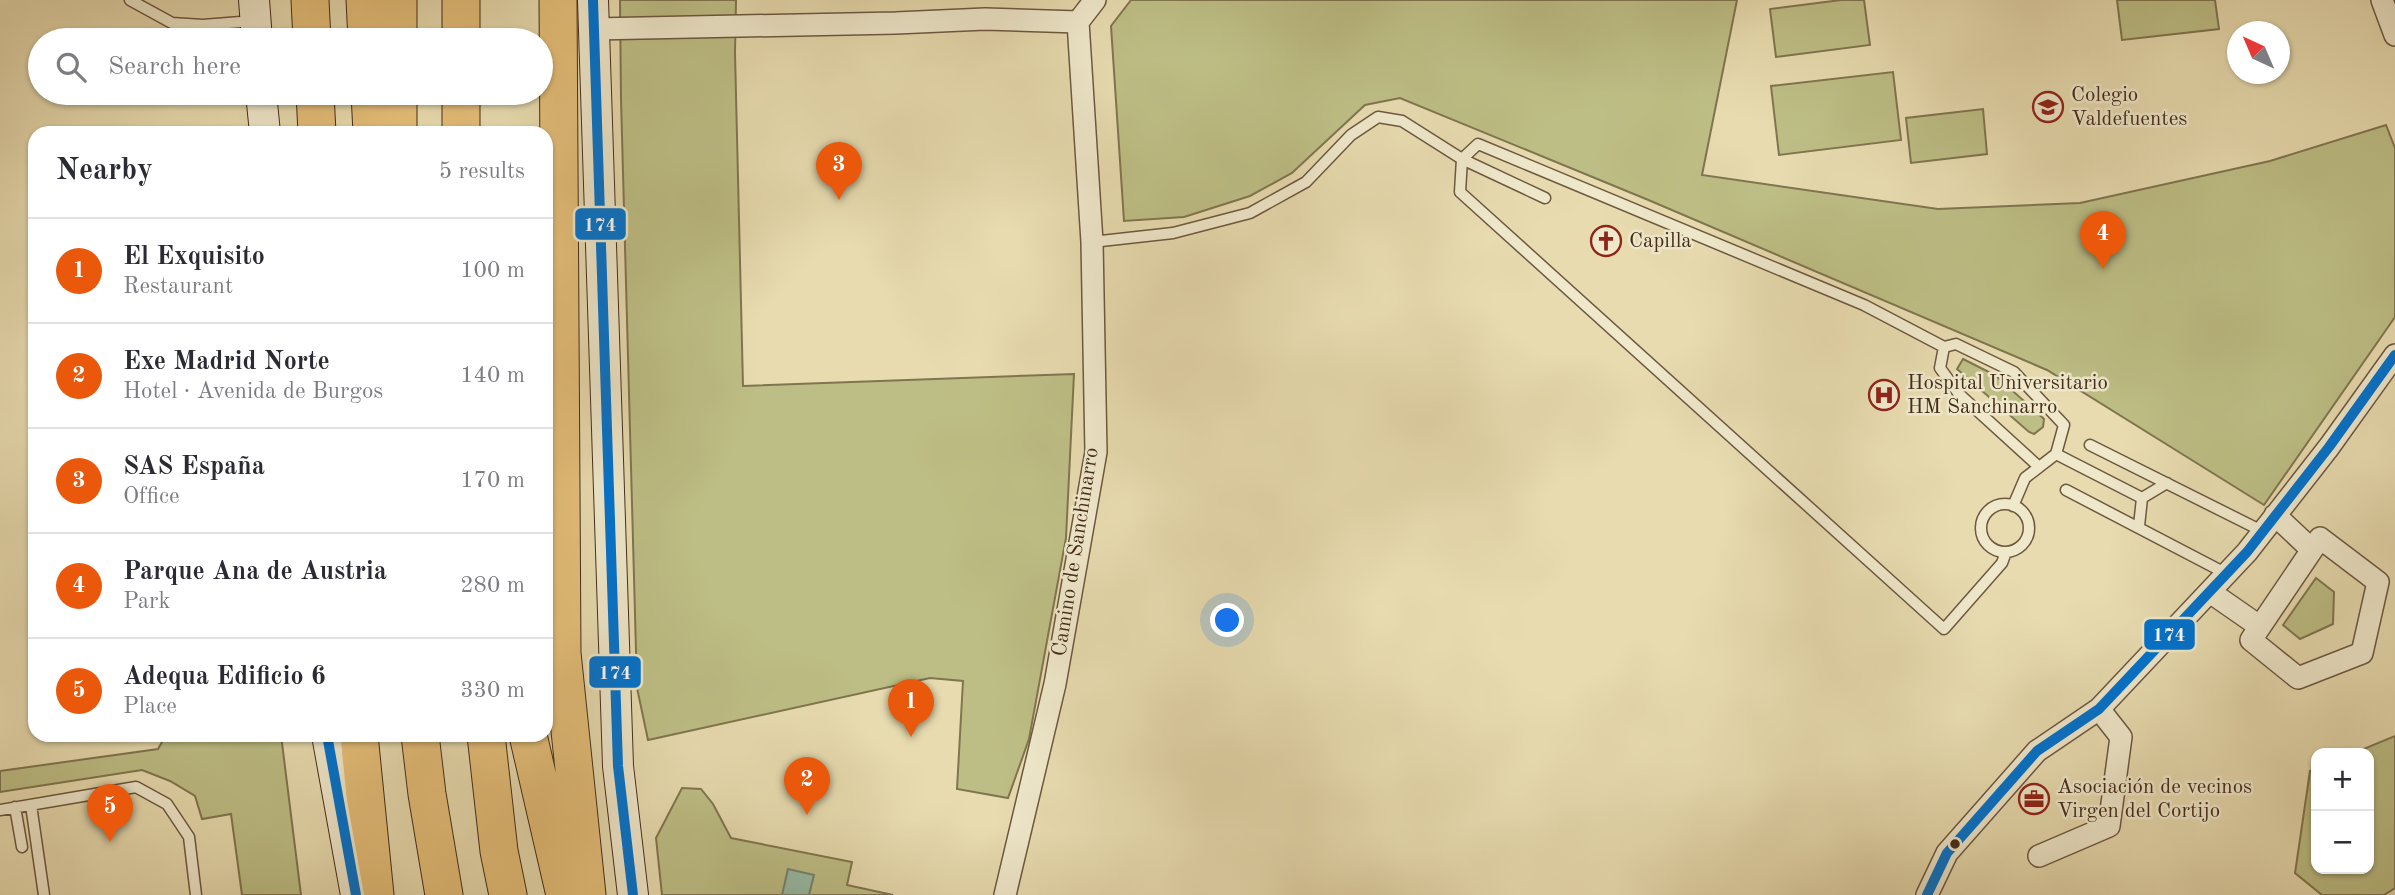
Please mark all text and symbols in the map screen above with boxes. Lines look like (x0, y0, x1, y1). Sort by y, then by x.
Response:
north arrow (2227, 21, 2290, 84)
search box (28, 28, 553, 105)
icon: search (52, 48, 90, 86)
text: Search here (108, 54, 241, 80)
place label: Colegio Valdefuentes (2071, 85, 2187, 130)
school or university icon: Colegio Valdefuentes (2031, 90, 2065, 124)
pin: 3 (816, 142, 862, 200)
text: Nearby (56, 156, 153, 186)
text: 5 results (439, 160, 525, 183)
line badge: 174 (574, 207, 627, 241)
pin: 4 (2080, 211, 2126, 269)
text: 174 (583, 217, 617, 236)
church icon: Capilla (1589, 224, 1623, 258)
place label: Capilla (1629, 231, 1692, 252)
text: El Exquisito (123, 244, 265, 270)
text: 1 (72, 259, 86, 282)
text: 100 m (460, 259, 525, 282)
text: Restaurant (123, 275, 233, 298)
text: Exe Madrid Norte (123, 349, 330, 375)
text: 2 (72, 364, 86, 387)
text: 140 m (460, 364, 525, 387)
place label: Hospital Universitario HM Sanchinarro (1907, 373, 2108, 418)
hospital icon: Hospital Universitario HM Sanchinarro (1867, 378, 1901, 412)
text: Hotel · Avenida de Burgos (123, 380, 383, 403)
street label: Camino de Sanchinarro (1049, 446, 1103, 658)
text: SAS España (123, 454, 265, 480)
text: 3 (72, 469, 86, 492)
text: 170 m (460, 469, 525, 492)
text: Office (123, 485, 180, 508)
text: Parque Ana de Austria (123, 559, 387, 585)
text: 4 (72, 574, 86, 597)
text: 280 m (460, 574, 525, 597)
text: Park (123, 590, 170, 613)
your location (1210, 603, 1244, 637)
line badge: 174 (2143, 618, 2196, 651)
text: 174 (2152, 627, 2186, 646)
line badge: 174 (588, 655, 642, 689)
text: Adequa Edificio 6 (123, 664, 326, 690)
text: 174 (598, 665, 632, 684)
text: 5 (72, 679, 86, 702)
text: 330 m (460, 679, 525, 702)
pin: 1 (888, 679, 934, 737)
text: Place (123, 695, 177, 718)
map controls (2311, 748, 2374, 874)
button: + (2311, 748, 2374, 811)
pin: 2 (784, 757, 830, 815)
place label: Asociación de vecinos Virgen del Cortijo (2057, 777, 2252, 822)
office icon: Asociación de vecinos Virgen del Cortijo (2017, 782, 2051, 816)
pin: 5 (87, 784, 133, 842)
button: − (2311, 811, 2374, 874)
unlabelled marker (1948, 837, 1962, 851)

